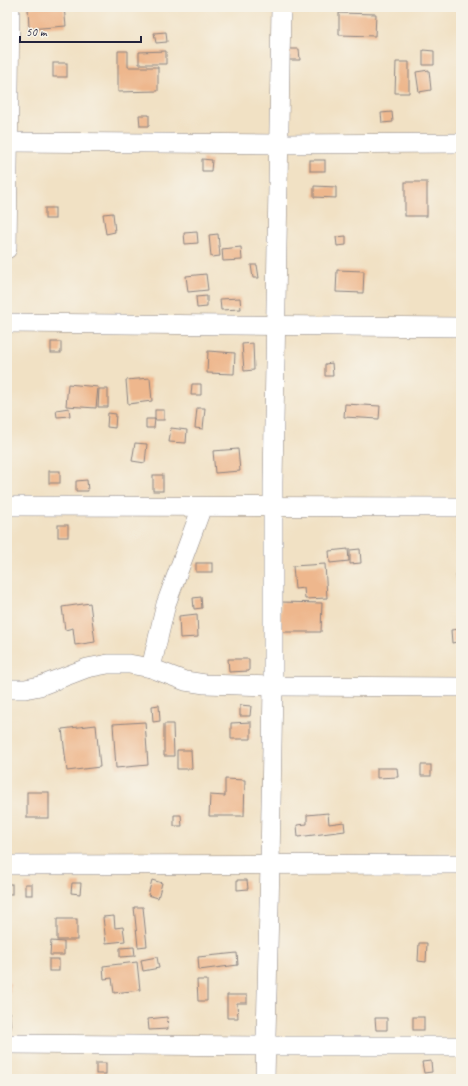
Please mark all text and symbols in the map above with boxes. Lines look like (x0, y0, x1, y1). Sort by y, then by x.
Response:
scale bar (20, 18, 141, 44)
text: 50 m (26, 24, 48, 40)

